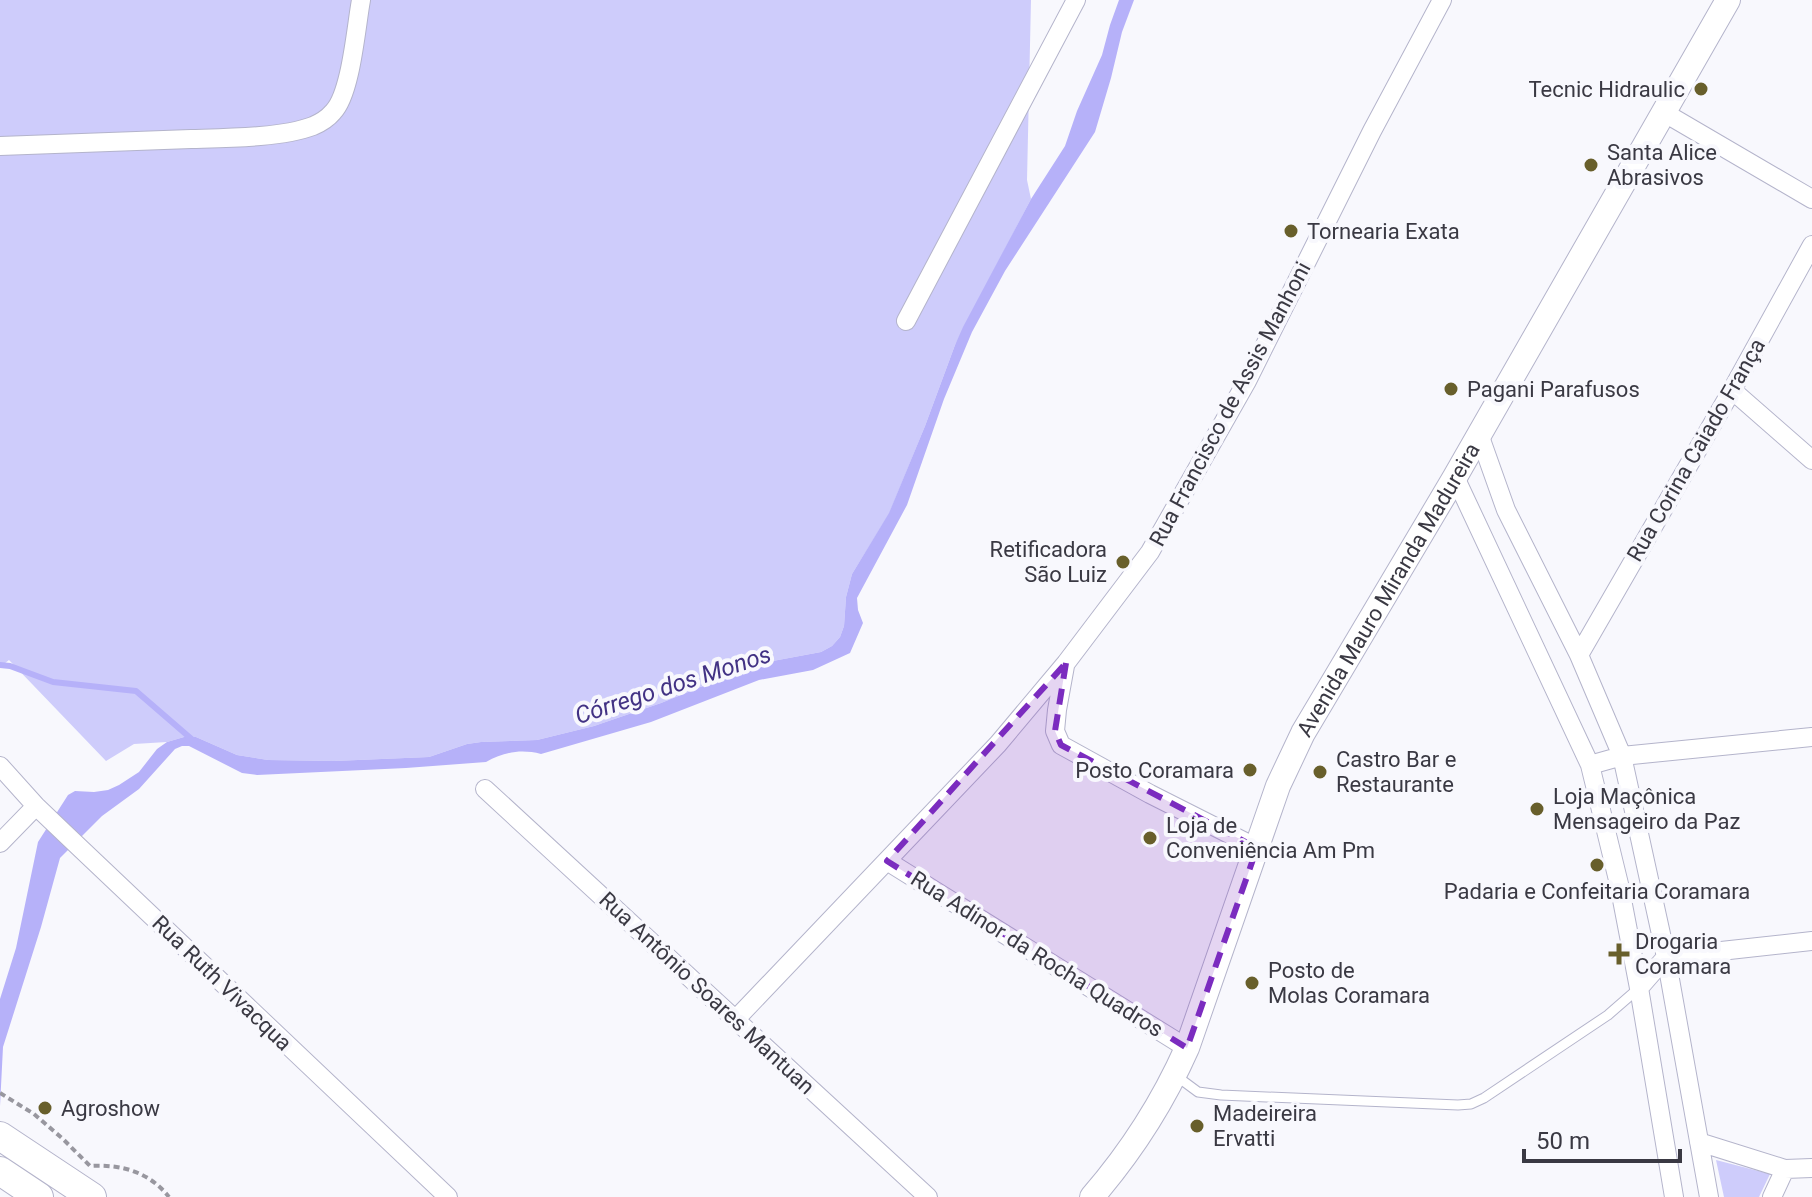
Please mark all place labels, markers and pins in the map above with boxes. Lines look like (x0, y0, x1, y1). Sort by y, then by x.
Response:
place label: Tecnic Hidraulic (1528, 77, 1685, 102)
marker: Tecnic Hidraulic (1692, 80, 1710, 98)
place label: Santa Alice Abrasivos (1607, 140, 1717, 190)
marker: Santa Alice Abrasivos (1582, 156, 1600, 174)
place label: Tornearia Exata (1307, 219, 1460, 244)
marker: Tornearia Exata (1282, 222, 1300, 240)
place label: Pagani Parafusos (1467, 377, 1640, 402)
marker: Pagani Parafusos (1442, 380, 1460, 398)
place label: Retificadora São Luiz (990, 537, 1107, 587)
marker: Retificadora São Luiz (1114, 553, 1132, 571)
place label: Castro Bar e Restaurante (1336, 747, 1456, 797)
place label: Posto Coramara (1075, 758, 1234, 783)
marker: Posto Coramara (1241, 761, 1259, 779)
marker: Castro Bar e Restaurante (1311, 763, 1329, 781)
place label: Loja Maçônica Mensageiro da Paz (1553, 784, 1741, 834)
marker: Loja Maçônica Mensageiro da Paz (1528, 800, 1546, 818)
place label: Loja de Conveniência Am Pm (1166, 813, 1375, 863)
marker: Loja de Conveniência Am Pm (1141, 829, 1159, 847)
marker: Padaria e Confeitaria Coramara (1588, 856, 1606, 874)
place label: Padaria e Confeitaria Coramara (1444, 879, 1750, 904)
place label: Drogaria Coramara (1635, 929, 1731, 979)
marker: Drogaria Coramara (1610, 945, 1628, 963)
place label: Posto de Molas Coramara (1268, 958, 1430, 1008)
marker: Posto de Molas Coramara (1243, 974, 1261, 992)
place label: Agroshow (61, 1096, 161, 1121)
marker: Agroshow (36, 1099, 54, 1117)
place label: Madeireira Ervatti (1213, 1101, 1317, 1151)
marker: Madeireira Ervatti (1188, 1117, 1206, 1135)

